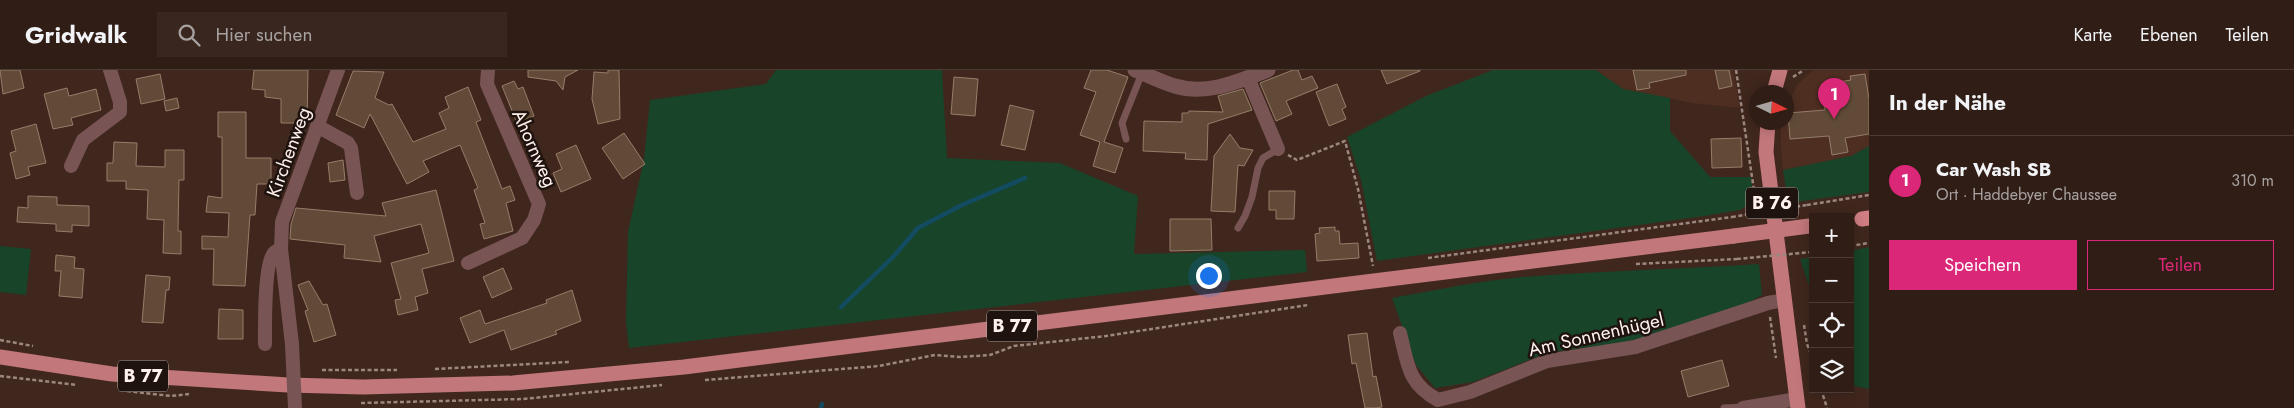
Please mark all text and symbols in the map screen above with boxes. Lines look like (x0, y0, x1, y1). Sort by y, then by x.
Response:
search box (157, 12, 507, 57)
text: Gridwalk (25, 17, 127, 52)
icon: search (175, 21, 203, 49)
text: Hier suchen (215, 21, 312, 48)
text: Karte (2073, 22, 2112, 48)
text: Ebenen (2140, 22, 2198, 48)
text: Teilen (2226, 22, 2269, 48)
pin: 1 (1818, 78, 1850, 119)
north arrow (1749, 85, 1794, 130)
text: In der Nähe (1889, 88, 2006, 118)
street label: Kirchenweg (260, 103, 317, 201)
street label: Ahornweg (505, 105, 564, 191)
text: Car Wash SB (1936, 156, 2051, 183)
text: 1 (1901, 169, 1909, 192)
text: 310 m (2231, 169, 2274, 192)
text: Ort · Haddebyer Chaussee (1936, 183, 2117, 206)
road number: B 76 (1746, 188, 1798, 218)
map controls (1809, 213, 1854, 393)
button: + (1809, 213, 1854, 258)
button: Speichern (1889, 240, 2077, 290)
button: Teilen (2087, 240, 2274, 290)
button: − (1809, 258, 1854, 303)
your location (1196, 263, 1222, 289)
button: locate (1809, 303, 1854, 348)
street label: Am Sonnenhügel (1526, 306, 1667, 363)
road number: B 77 (987, 310, 1037, 342)
button: layers (1809, 348, 1854, 393)
road number: B 77 (118, 360, 168, 392)

